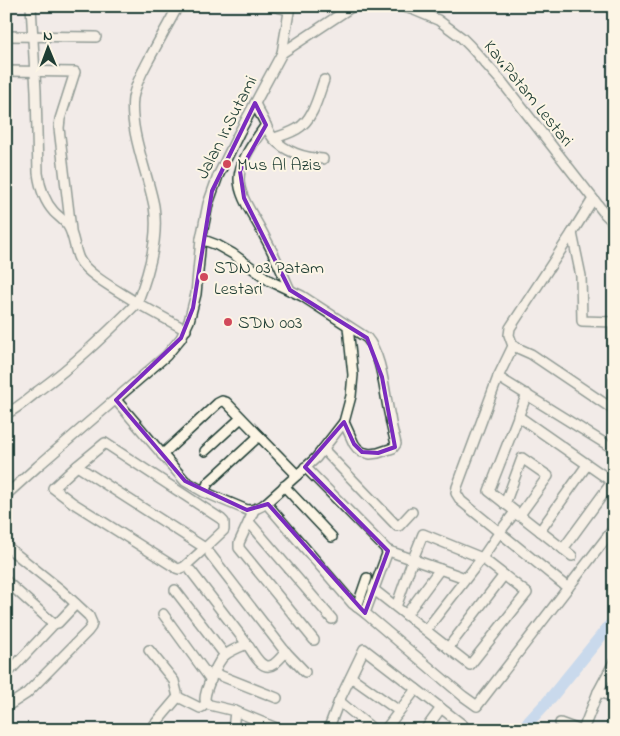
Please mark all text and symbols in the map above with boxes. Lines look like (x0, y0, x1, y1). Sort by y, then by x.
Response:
north arrow (22, 22, 72, 72)
text: N (43, 26, 53, 47)
street label: Kav.Patam Lestari (476, 35, 579, 153)
street label: Jalan Ir.Sutami (191, 72, 265, 184)
place label: Mus Al Azis (237, 153, 321, 179)
marker: Mus Al Azis (221, 158, 233, 170)
place label: SDN 03 Patam Lestari (214, 256, 324, 303)
marker: SDN 03 Patam Lestari (198, 271, 210, 283)
place label: SDN 003 (238, 311, 302, 337)
marker: SDN 003 (222, 316, 234, 328)

